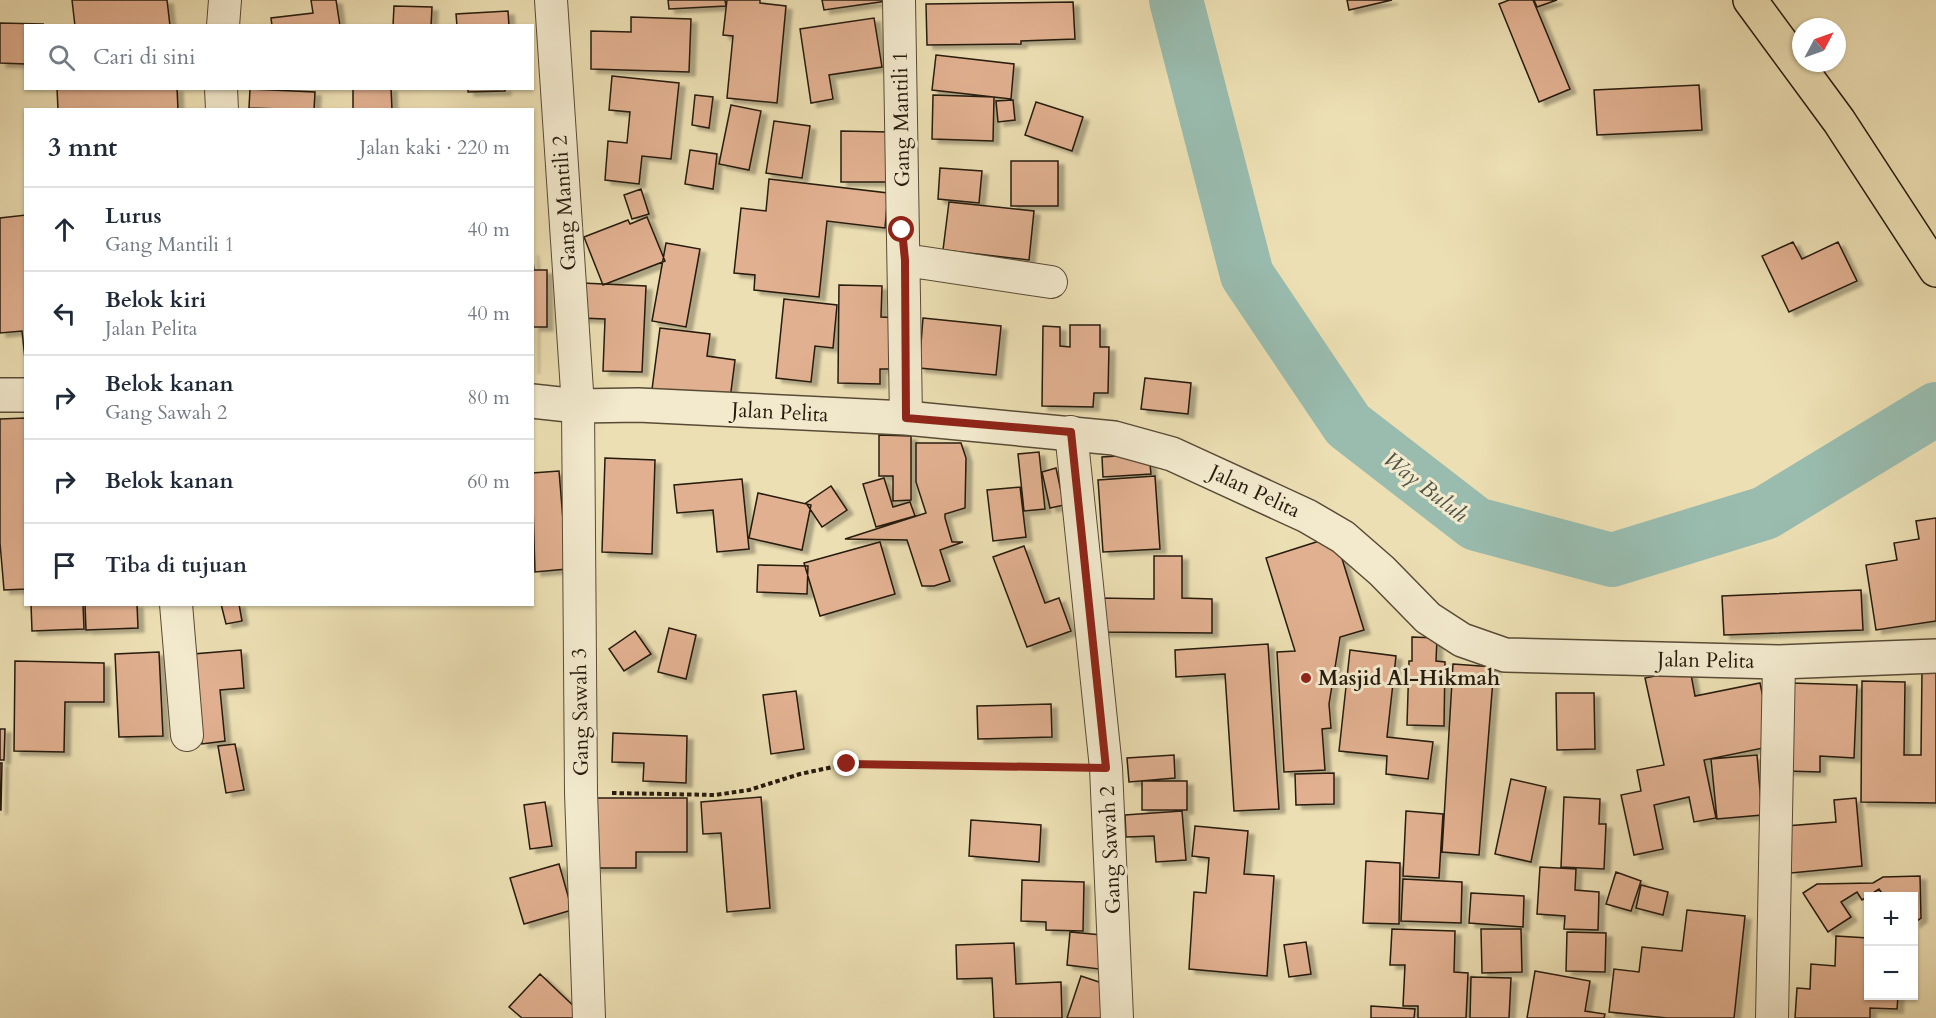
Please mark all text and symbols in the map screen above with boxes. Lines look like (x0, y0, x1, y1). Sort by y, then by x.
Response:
north arrow (1792, 18, 1846, 72)
search box (24, 24, 534, 90)
icon: search (45, 41, 78, 74)
text: Cari di sini (93, 42, 196, 72)
street label: Gang Mantili 1 (886, 51, 917, 187)
text: 3 mnt (48, 130, 117, 165)
text: Jalan kaki · 220 m (360, 134, 510, 161)
street label: Gang Mantili 2 (545, 134, 584, 272)
text: Lurus (105, 201, 162, 231)
icon: ahead (48, 213, 81, 246)
text: 40 m (467, 216, 510, 243)
route start (888, 216, 914, 242)
text: Gang Mantili 1 (105, 231, 235, 258)
text: Belok kiri (105, 285, 206, 315)
icon: left (48, 297, 81, 330)
text: 40 m (467, 300, 510, 327)
text: Jalan Pelita (105, 315, 197, 342)
text: Belok kanan (105, 369, 234, 399)
icon: right (48, 381, 81, 414)
text: 80 m (467, 384, 510, 411)
street label: Jalan Pelita (728, 395, 829, 430)
text: Gang Sawah 2 (105, 399, 227, 426)
water label: Way Buluh (1377, 444, 1474, 529)
street label: Jalan Pelita (1202, 457, 1305, 525)
icon: right (48, 465, 81, 498)
text: Belok kanan (105, 466, 234, 496)
text: 60 m (467, 468, 510, 495)
icon: arrive (48, 549, 81, 582)
text: Tiba di tujuan (105, 550, 247, 580)
street label: Jalan Pelita (1654, 645, 1755, 676)
street label: Gang Sawah 3 (565, 648, 596, 776)
place label: Masjid Al-Hikmah (1318, 664, 1500, 693)
marker: Masjid Al-Hikmah (1299, 671, 1313, 685)
route end (833, 750, 859, 776)
street label: Gang Sawah 2 (1093, 785, 1128, 915)
map controls (1864, 892, 1918, 1000)
button: + (1864, 892, 1918, 946)
button: − (1864, 946, 1918, 1000)

